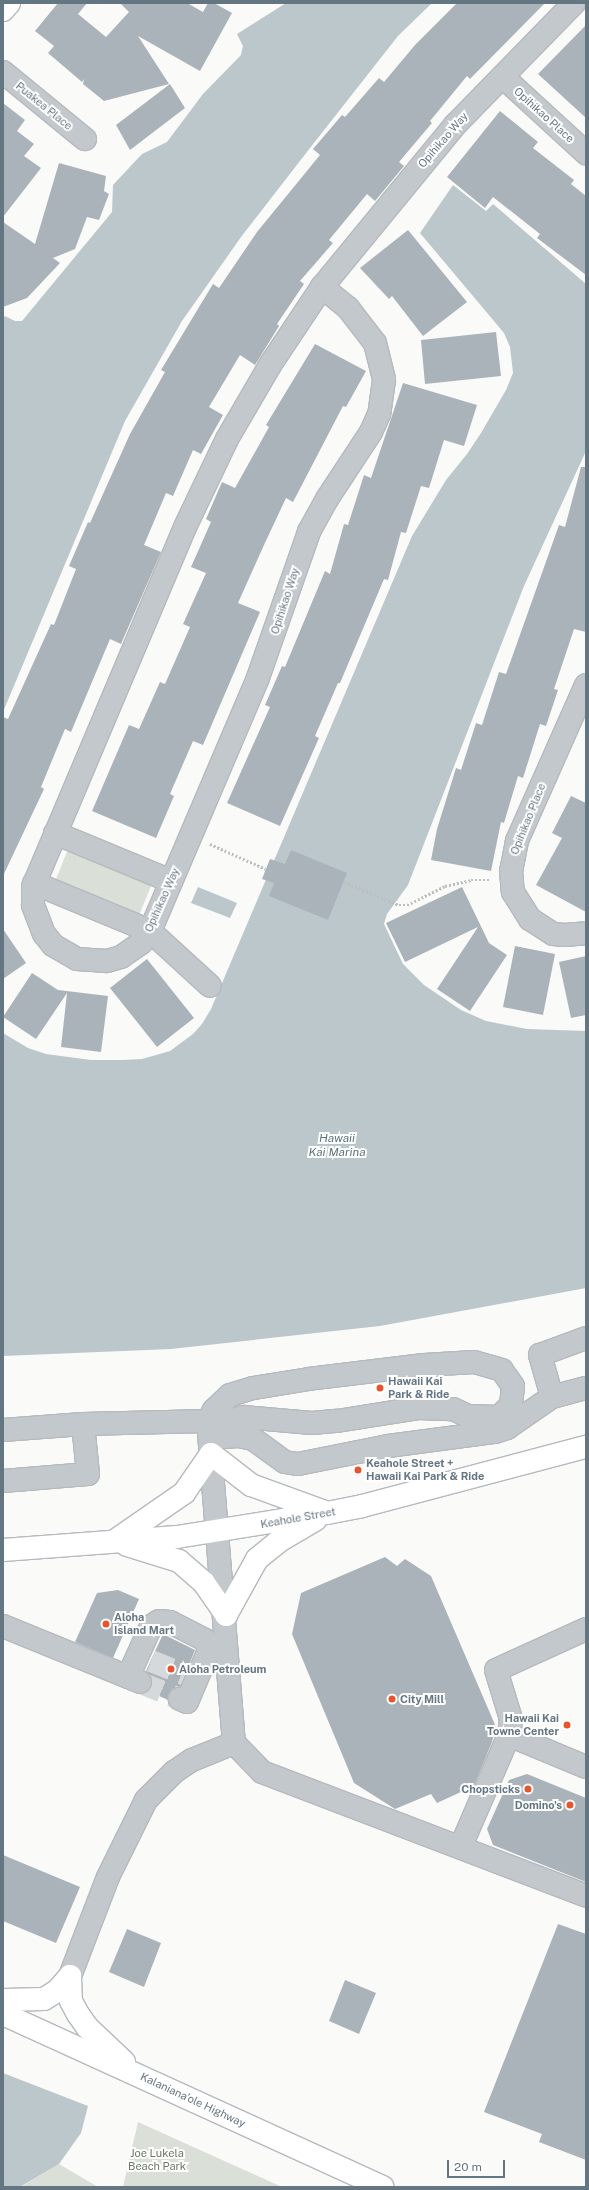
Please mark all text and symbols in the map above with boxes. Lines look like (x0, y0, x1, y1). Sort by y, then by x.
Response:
street label: Puakea Place (13, 79, 75, 133)
street label: Opihikao Place (511, 85, 577, 145)
street label: Opihikao Way (415, 110, 471, 170)
street label: Opihikao Way (268, 566, 302, 636)
street label: Opihikao Place (508, 781, 548, 857)
street label: Opihikao Way (142, 866, 182, 934)
water label: Hawaii Kai Marina (308, 1132, 366, 1160)
place label: Hawaii Kai Park & Ride (388, 1375, 449, 1401)
marker: Hawaii Kai Park & Ride (375, 1383, 385, 1393)
place label: Keahole Street + Hawaii Kai Park & Ride (366, 1457, 484, 1483)
marker: Keahole Street + Hawaii Kai Park & Ride (353, 1465, 363, 1475)
street label: Keahole Street (259, 1505, 337, 1531)
place label: Aloha Island Mart (114, 1611, 174, 1637)
marker: Aloha Island Mart (101, 1619, 111, 1629)
place label: Aloha Petroleum (179, 1662, 266, 1676)
marker: Aloha Petroleum (166, 1664, 176, 1674)
place label: City Mill (400, 1692, 444, 1706)
marker: City Mill (387, 1694, 397, 1704)
place label: Hawaii Kai Towne Center (487, 1712, 559, 1738)
marker: Hawaii Kai Towne Center (562, 1720, 572, 1730)
place label: Chopsticks (461, 1782, 520, 1796)
marker: Chopsticks (523, 1784, 533, 1794)
place label: Domino's (515, 1798, 562, 1812)
marker: Domino's (565, 1800, 575, 1810)
street label: Kalaniana’ole Highway (138, 2070, 248, 2130)
park label: Joe Lukela Beach Park (128, 2147, 186, 2173)
scale bar (449, 2152, 507, 2178)
text: 20 m (454, 2160, 482, 2174)

